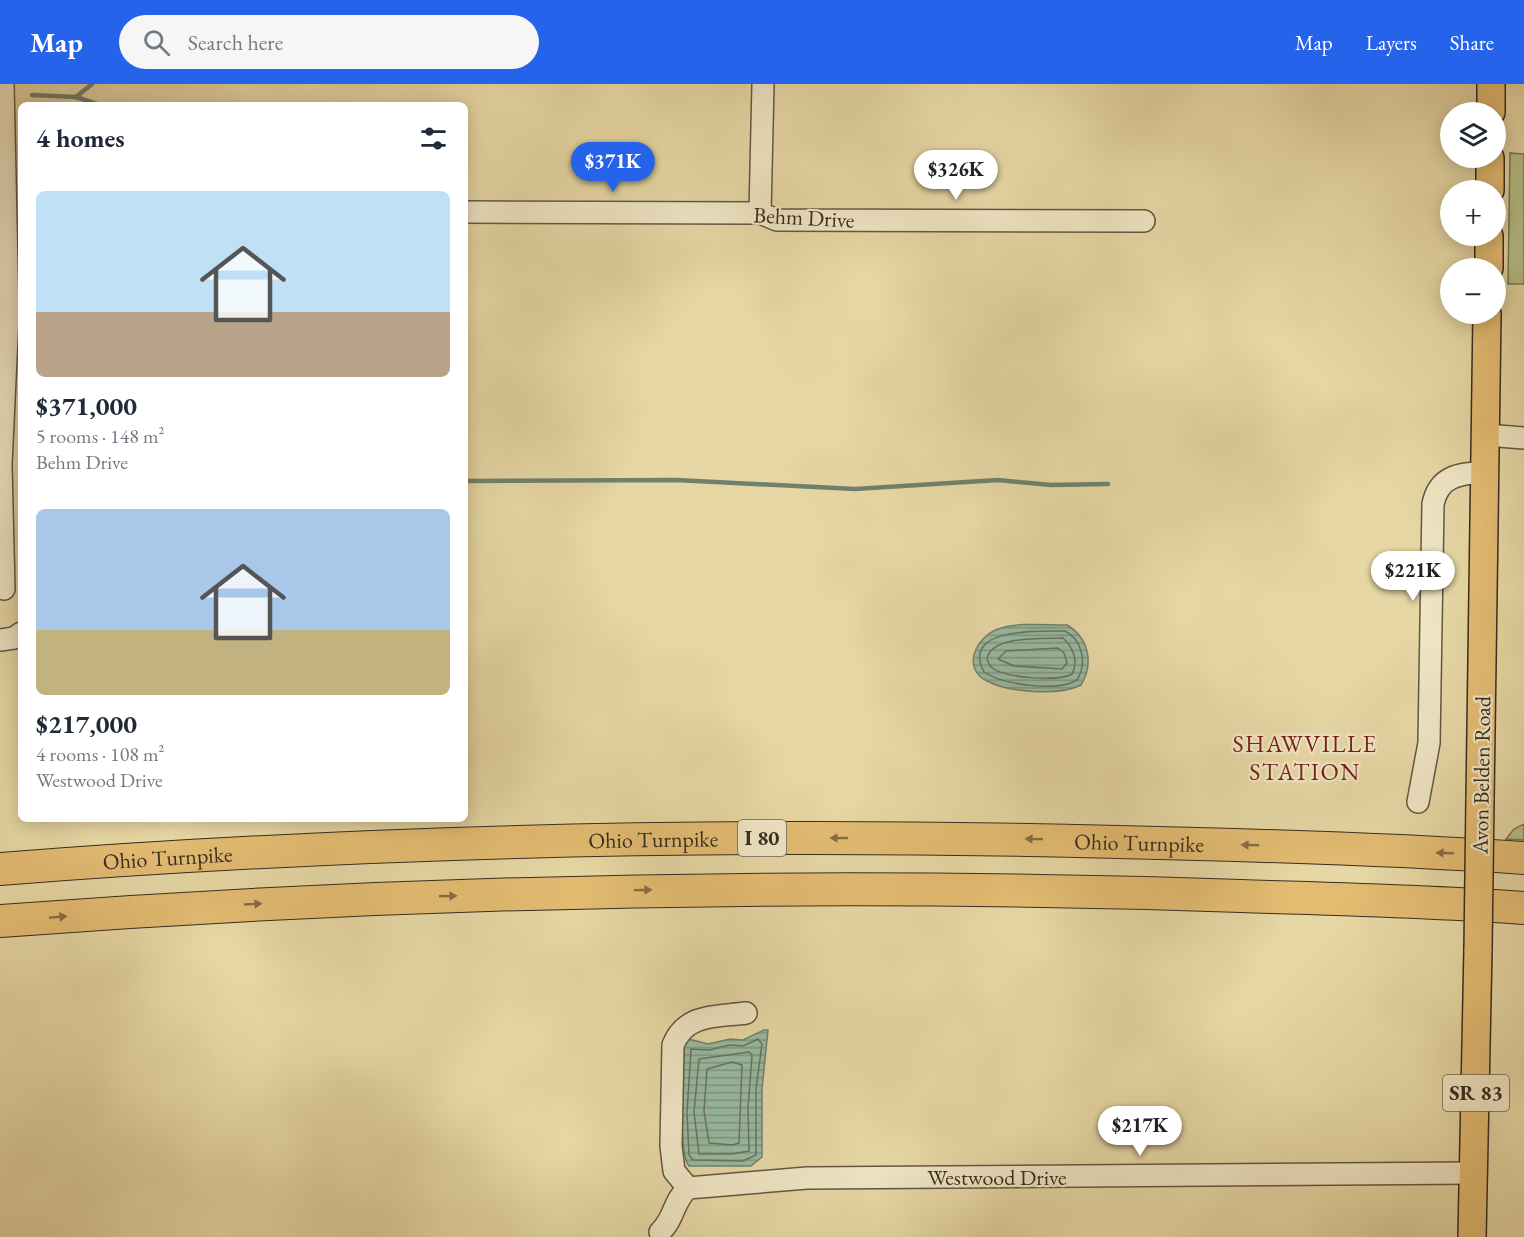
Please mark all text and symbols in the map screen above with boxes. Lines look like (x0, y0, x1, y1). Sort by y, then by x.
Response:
search box (119, 15, 539, 69)
text: Map (30, 24, 83, 60)
icon: search (140, 26, 173, 59)
text: Search here (188, 28, 283, 57)
text: Map (1295, 29, 1333, 56)
text: Layers (1366, 29, 1417, 56)
text: Share (1450, 29, 1494, 56)
map controls (1440, 102, 1506, 324)
button: layers (1440, 102, 1506, 168)
text: 4 homes (36, 121, 125, 155)
icon: filters (417, 122, 450, 155)
pin: $371K (571, 142, 655, 193)
text: $371K (585, 148, 641, 174)
pin: $326K (914, 150, 998, 201)
text: $326K (928, 156, 984, 182)
button: + (1440, 180, 1506, 246)
street label: Behm Drive (753, 200, 856, 235)
icon: home (189, 230, 297, 338)
button: − (1440, 258, 1506, 324)
text: $371,000 (36, 389, 137, 423)
text: 5 rooms · 148 m² (36, 423, 164, 449)
text: Behm Drive (36, 449, 128, 475)
icon: home (189, 548, 297, 656)
pin: $221K (1371, 551, 1455, 602)
text: $221K (1385, 557, 1441, 583)
street label: Avon Belden Road (1466, 695, 1497, 855)
text: $217,000 (36, 707, 137, 741)
district label: SHAWVILLE STATION (1232, 728, 1378, 787)
text: 4 rooms · 108 m² (36, 741, 164, 767)
text: Westwood Drive (36, 767, 163, 793)
road number: I 80 (738, 820, 786, 856)
street label: Ohio Turnpike (588, 824, 719, 855)
street label: Ohio Turnpike (1074, 827, 1205, 859)
one-way arrow (829, 833, 848, 843)
one-way arrow (1024, 835, 1043, 844)
street label: Ohio Turnpike (102, 840, 234, 876)
one-way arrow (1240, 841, 1259, 850)
one-way arrow (1435, 849, 1454, 858)
one-way arrow (633, 886, 652, 895)
one-way arrow (438, 891, 457, 901)
one-way arrow (243, 900, 262, 909)
one-way arrow (49, 912, 68, 921)
road number: SR 83 (1443, 1075, 1509, 1111)
pin: $217K (1098, 1106, 1182, 1157)
text: $217K (1112, 1112, 1168, 1138)
street label: Westwood Drive (927, 1163, 1067, 1192)

